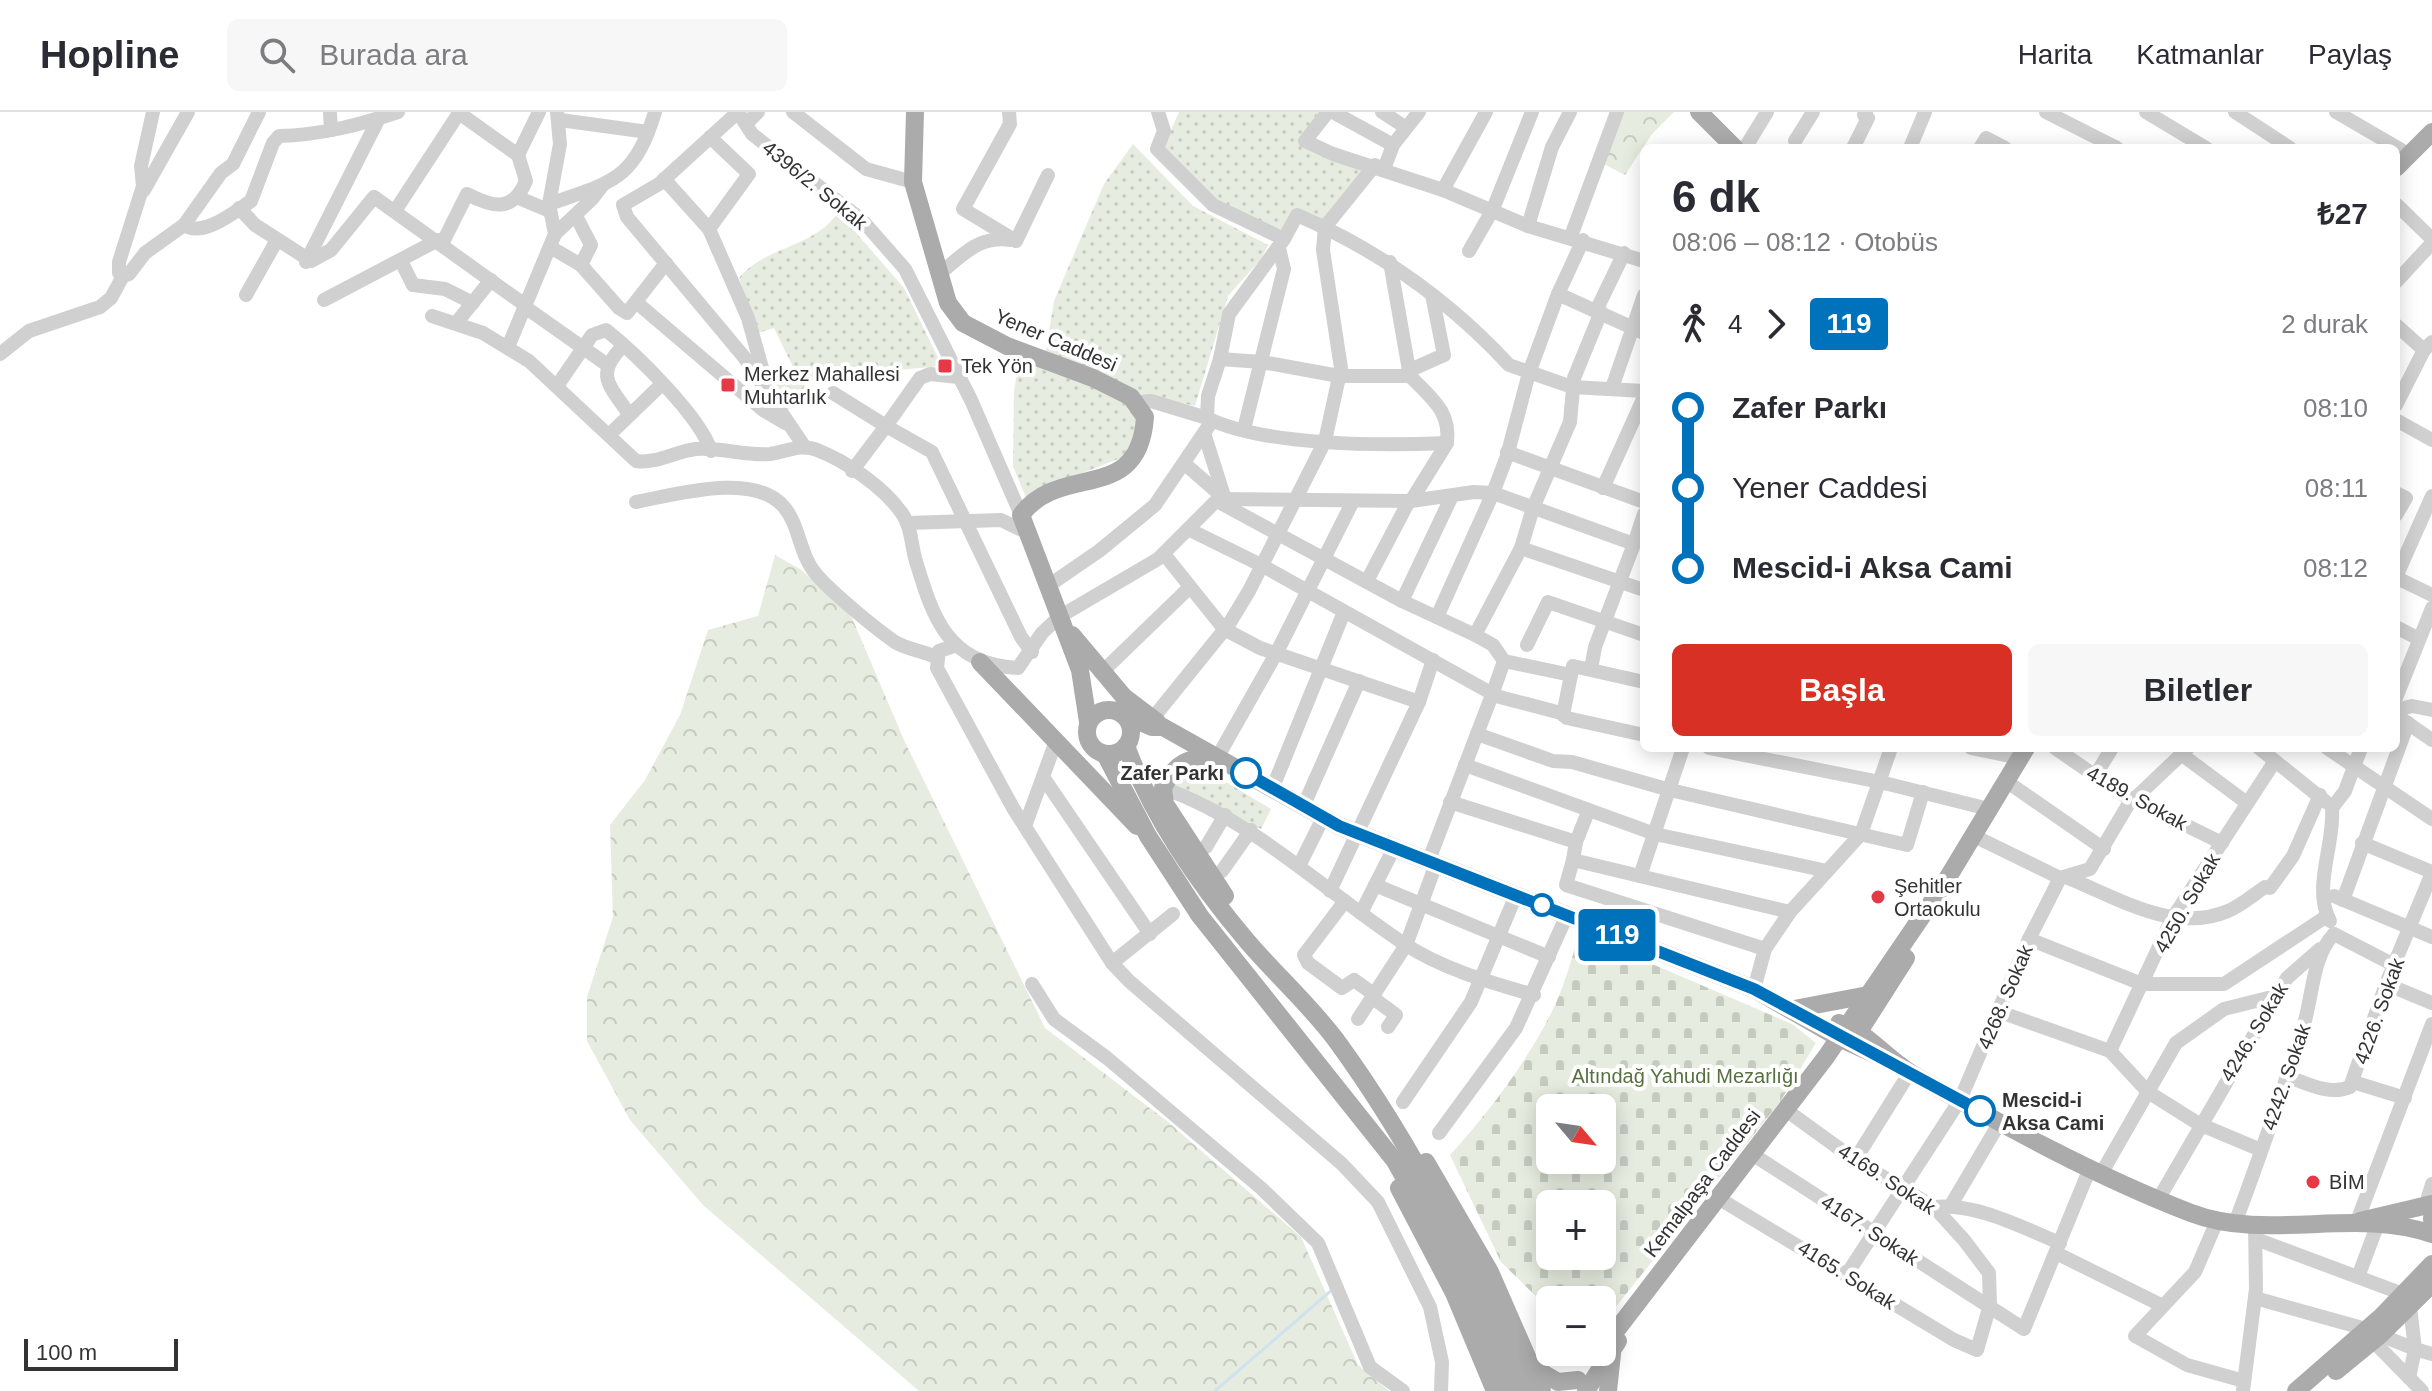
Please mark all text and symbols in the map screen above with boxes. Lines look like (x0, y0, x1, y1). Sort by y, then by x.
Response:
search box (227, 19, 787, 91)
icon: search (255, 33, 299, 77)
text: Hopline (40, 34, 179, 76)
text: Burada ara (319, 38, 468, 71)
text: Harita (2018, 39, 2092, 70)
text: Katmanlar (2136, 39, 2264, 70)
text: Paylaş (2308, 39, 2392, 70)
street label: 4396/2. Sokak (758, 136, 872, 234)
text: 6 dk (1672, 172, 1760, 221)
text: ₺27 (2317, 197, 2368, 230)
text: 08:06 – 08:12 · Otobüs (1672, 227, 1938, 257)
icon: walk (1672, 302, 1716, 346)
icon: forward (1754, 302, 1798, 346)
street label: Yener Caddesi (992, 304, 1120, 376)
text: 119 (1826, 308, 1872, 339)
text: 4 (1728, 309, 1742, 339)
text: 2 durak (2281, 309, 2368, 339)
place label: Tek Yön (961, 355, 1033, 377)
marker: Tek Yön (936, 357, 954, 375)
place label: Merkez Mahallesi Muhtarlık (744, 363, 900, 408)
marker: Merkez Mahallesi Muhtarlık (719, 376, 737, 394)
text: Zafer Parkı (1732, 391, 1887, 424)
text: 08:10 (2303, 393, 2368, 423)
text: Yener Caddesi (1732, 471, 1928, 504)
text: 08:11 (2305, 473, 2368, 503)
text: Mescid-i Aksa Cami (1732, 551, 2013, 584)
text: 08:12 (2303, 553, 2368, 583)
button: Başla (1672, 644, 2012, 736)
button: Biletler (2028, 644, 2368, 736)
marker: Zafer Parkı (1231, 758, 1261, 788)
street label: 4189. Sokak (2083, 761, 2192, 835)
place label: Zafer Parkı (1121, 762, 1224, 784)
street label: 4250. Sokak (2150, 848, 2225, 957)
place label: Şehitler Ortaokulu (1894, 875, 1981, 920)
marker: Şehitler Ortaokulu (1869, 888, 1887, 906)
unlabelled marker (1531, 894, 1553, 916)
line badge: 119 (1571, 909, 1663, 961)
text: 119 (1594, 919, 1640, 950)
street label: 4268. Sokak (1973, 941, 2037, 1052)
street label: 4226. Sokak (2350, 954, 2409, 1067)
street label: 4246. Sokak (2216, 978, 2293, 1085)
street label: 4242. Sokak (2257, 1020, 2315, 1133)
park label: Altındağ Yahudi Mezarlığı (1571, 1065, 1799, 1087)
place label: Mescid-i Aksa Cami (2002, 1089, 2104, 1134)
north arrow (1536, 1094, 1616, 1174)
map controls (1536, 1094, 1616, 1366)
marker: Mescid-i Aksa Cami (1965, 1096, 1995, 1126)
street label: Kemalpaşa Caddesi (1639, 1105, 1765, 1261)
street label: 4169. Sokak (1834, 1139, 1940, 1219)
place label: BİM (2329, 1171, 2365, 1193)
marker: BİM (2304, 1173, 2322, 1191)
button: + (1536, 1190, 1616, 1270)
street label: 4167. Sokak (1817, 1190, 1923, 1270)
street label: 4165. Sokak (1794, 1236, 1901, 1314)
button: − (1536, 1286, 1616, 1366)
scale bar (24, 1335, 178, 1371)
text: 100 m (36, 1340, 97, 1365)

